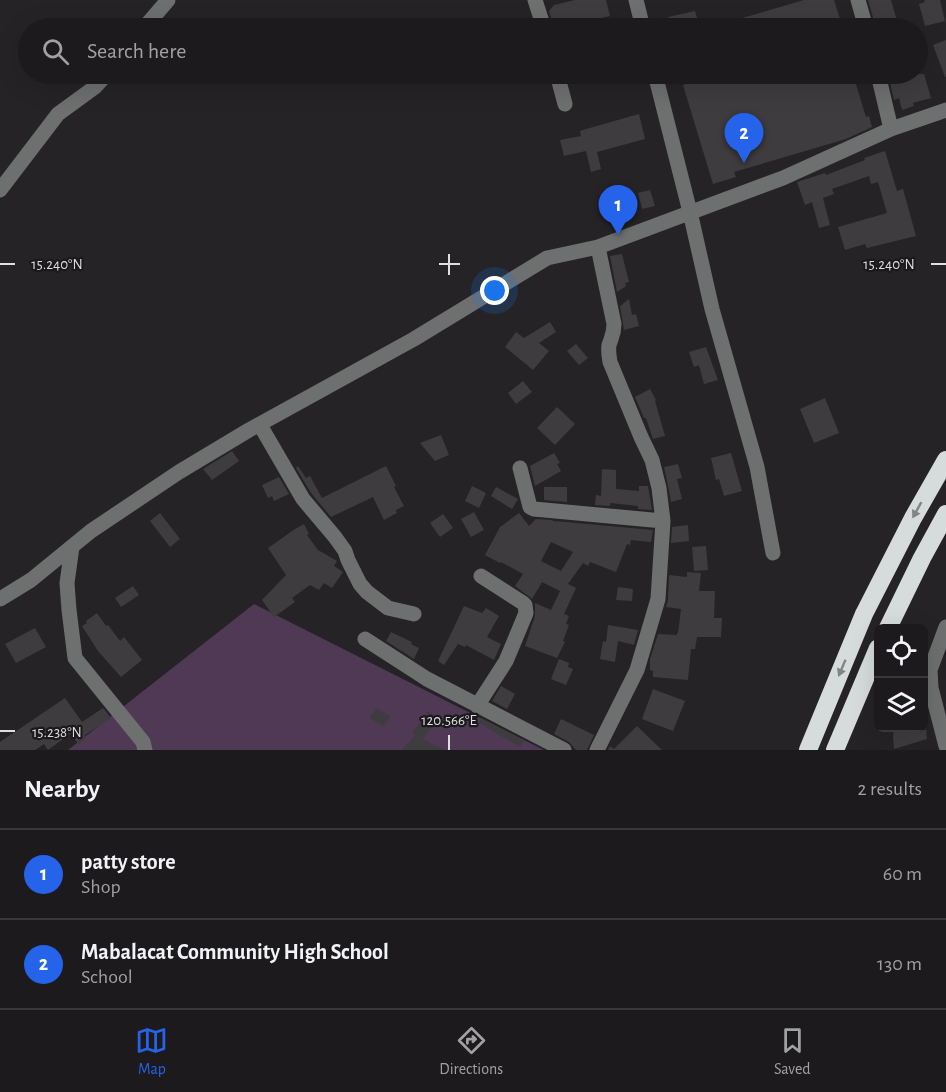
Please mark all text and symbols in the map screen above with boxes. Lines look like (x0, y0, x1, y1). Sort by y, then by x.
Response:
search box (18, 18, 928, 84)
icon: search (39, 35, 72, 68)
text: Search here (87, 40, 186, 62)
pin: 2 (724, 114, 764, 163)
pin: 1 (598, 186, 638, 235)
text: 15.240°N (31, 257, 83, 272)
text: 15.240°N (863, 257, 915, 272)
your location (480, 276, 509, 305)
one-way arrow (912, 502, 922, 519)
map controls (874, 624, 928, 732)
button: locate (874, 624, 928, 678)
one-way arrow (837, 660, 847, 678)
button: layers (874, 678, 928, 732)
text: 120.566°E (421, 713, 477, 728)
text: 15.238°N (32, 725, 82, 740)
text: Nearby (24, 776, 100, 802)
text: 2 results (858, 779, 922, 799)
text: patty store (81, 851, 176, 873)
text: 1 (40, 864, 47, 884)
text: 60 m (883, 864, 922, 884)
text: Shop (81, 877, 121, 897)
text: Mabalacat Community High School (81, 941, 389, 963)
text: 2 (39, 954, 48, 974)
text: 130 m (877, 954, 922, 974)
text: School (81, 967, 133, 987)
tab: Map (135, 1024, 168, 1079)
tab: Directions (439, 1024, 503, 1079)
tab: Saved (774, 1024, 811, 1079)

